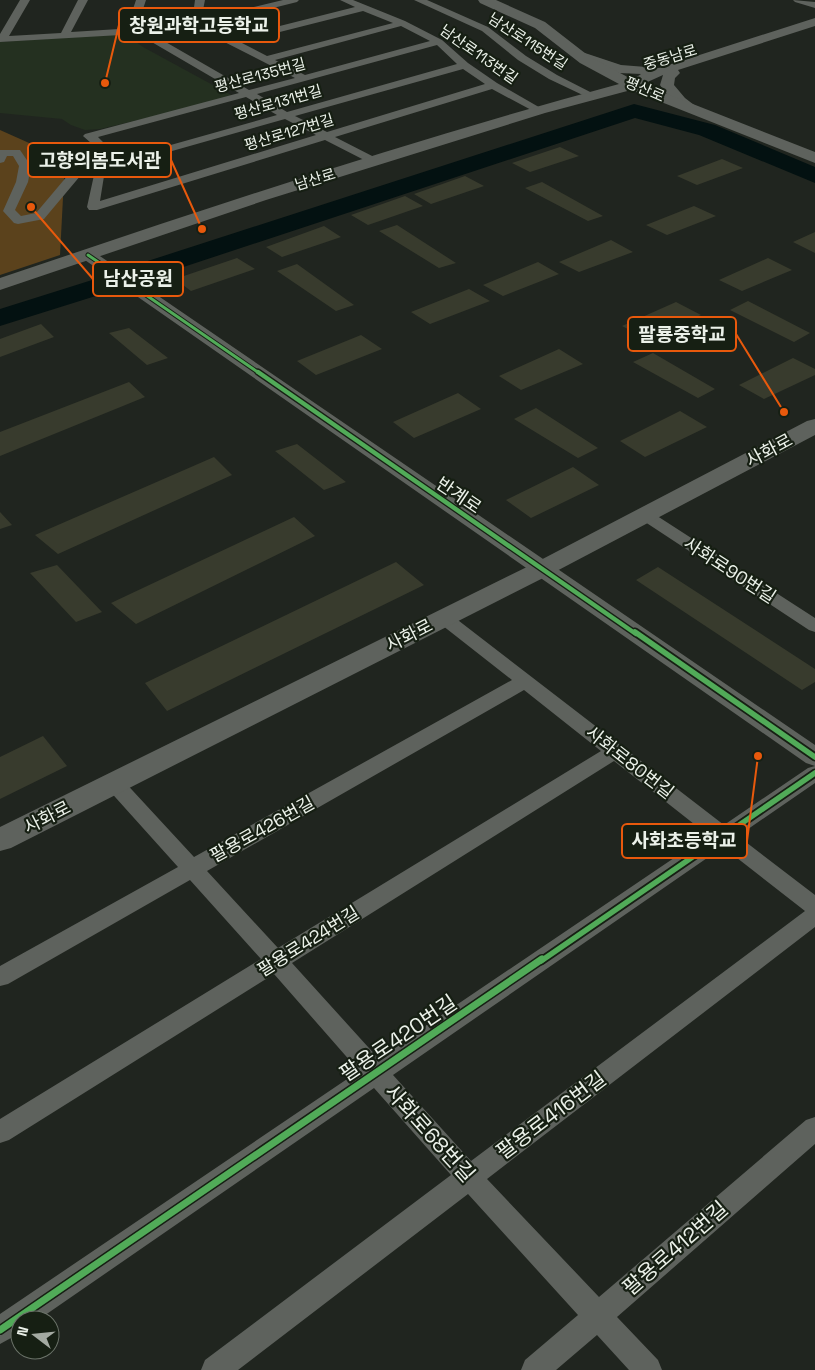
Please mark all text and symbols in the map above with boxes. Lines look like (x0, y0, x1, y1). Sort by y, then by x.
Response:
callout: 창원과학고등학교 (119, 8, 279, 42)
street label: 남산로115번길 (485, 8, 571, 74)
text: 창원과학고등학교 (129, 13, 269, 38)
street label: 남산로113번길 (436, 20, 522, 88)
street label: 중동남로 (641, 40, 699, 74)
street label: 평산로135번길 (212, 54, 308, 96)
street label: 평산로 (622, 72, 668, 106)
street label: 평산로131번길 (232, 80, 324, 124)
street label: 평산로127번길 (242, 109, 336, 155)
callout: 고향의봄도서관 (28, 143, 171, 177)
text: 고향의봄도서관 (39, 148, 162, 173)
street label: 남산로 (292, 164, 338, 194)
callout: 남산공원 (93, 262, 183, 296)
text: 남산공원 (103, 266, 173, 291)
callout: 팔룡중학교 (628, 317, 736, 351)
text: 팔룡중학교 (638, 322, 726, 347)
street label: 사화로 (742, 428, 796, 472)
street label: 반계로 (432, 472, 486, 518)
street label: 사화로90번길 (680, 532, 780, 608)
street label: 사화로 (382, 613, 436, 657)
street label: 사화로80번길 (581, 720, 679, 804)
street label: 팔용로426번길 (206, 791, 318, 867)
street label: 사화로 (20, 795, 74, 839)
callout: 사화초등학교 (622, 824, 747, 858)
text: 사화초등학교 (632, 828, 736, 853)
street label: 팔용로424번길 (253, 901, 363, 981)
street label: 팔용로420번길 (334, 989, 462, 1087)
street label: 팔용로416번길 (491, 1065, 611, 1165)
street label: 사화로68번길 (379, 1078, 481, 1188)
street label: 팔용로412번길 (617, 1195, 733, 1301)
north arrow (10, 1310, 60, 1360)
text: N (13, 1324, 32, 1338)

